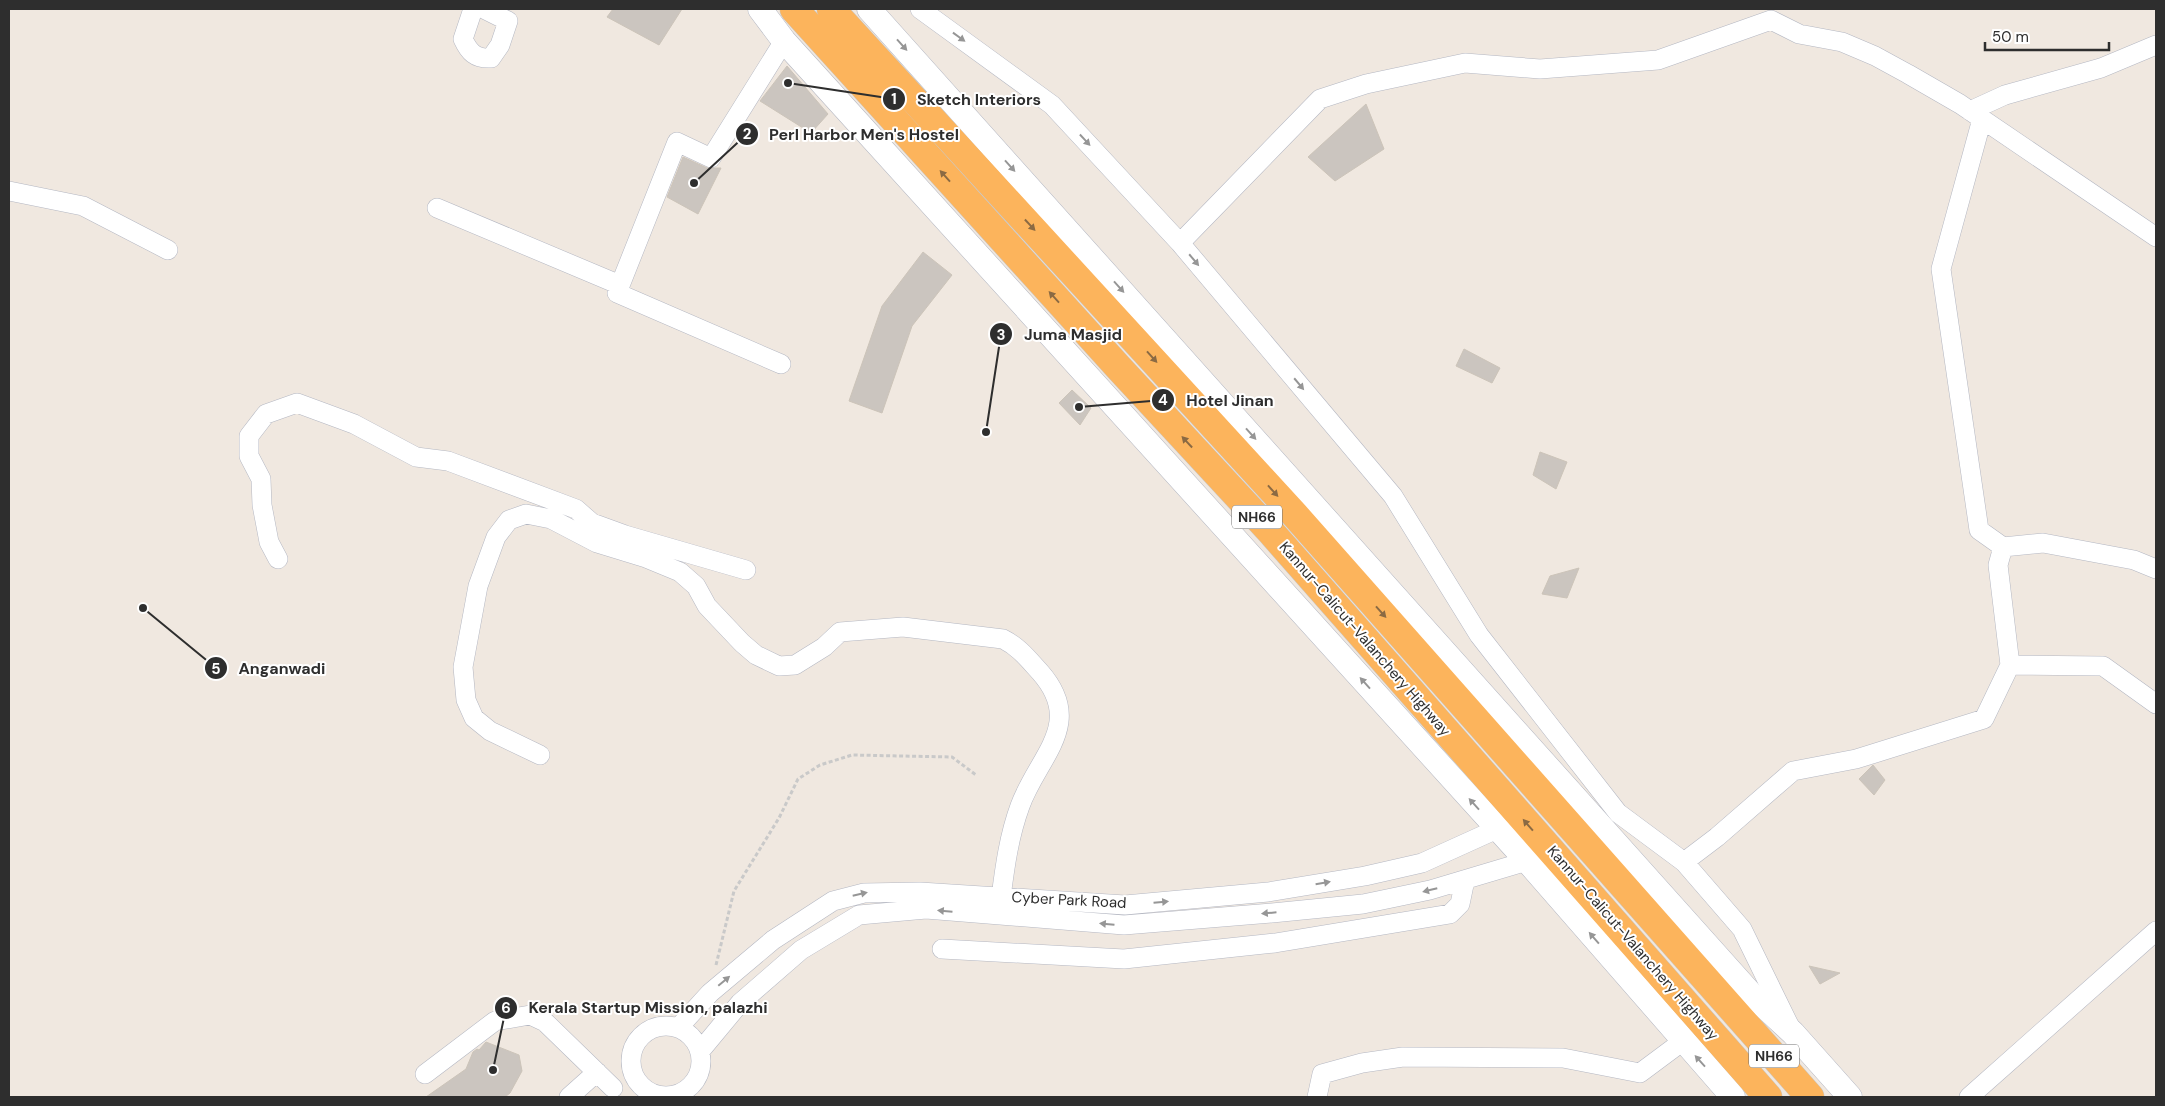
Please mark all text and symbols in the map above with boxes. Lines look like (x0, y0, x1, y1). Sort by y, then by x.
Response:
scale bar (1985, 20, 2109, 52)
text: 50 m (1992, 27, 2029, 47)
one-way arrow (953, 32, 966, 42)
one-way arrow (896, 39, 908, 51)
callout: Sketch Interiors (882, 84, 1051, 115)
text: 1 (891, 89, 897, 109)
text: Sketch Interiors (917, 89, 1041, 110)
callout: Perl Harbor Men's Hostel (734, 119, 969, 150)
text: 2 (743, 124, 752, 144)
text: Perl Harbor Men's Hostel (769, 124, 959, 145)
one-way arrow (1079, 134, 1091, 146)
one-way arrow (1004, 159, 1016, 171)
one-way arrow (939, 171, 951, 183)
one-way arrow (1024, 219, 1036, 231)
one-way arrow (1189, 253, 1200, 266)
one-way arrow (1113, 280, 1125, 292)
one-way arrow (1048, 291, 1060, 303)
callout: Juma Masjid (989, 319, 1132, 350)
text: Juma Masjid (1024, 324, 1122, 345)
text: 3 (996, 325, 1006, 345)
one-way arrow (1146, 351, 1158, 363)
one-way arrow (1293, 378, 1305, 390)
callout: Hotel Jinan (1151, 385, 1283, 416)
text: 4 (1158, 390, 1168, 410)
text: Hotel Jinan (1186, 390, 1274, 411)
one-way arrow (1245, 427, 1256, 440)
one-way arrow (1181, 437, 1193, 449)
one-way arrow (1267, 484, 1279, 496)
road number: NH66 (1232, 506, 1282, 528)
street label: Kannur-Calicut-Valanchery Highway (1275, 537, 1456, 741)
one-way arrow (1375, 606, 1386, 618)
callout: Anganwadi (204, 653, 336, 684)
text: Anganwadi (239, 658, 325, 679)
text: 5 (211, 659, 221, 679)
one-way arrow (1359, 678, 1371, 690)
one-way arrow (1468, 798, 1480, 810)
one-way arrow (1523, 818, 1534, 831)
street label: Kannur-Calicut-Valanchery Highway (1543, 841, 1724, 1045)
one-way arrow (1315, 879, 1331, 887)
one-way arrow (1422, 886, 1438, 894)
street label: Cyber Park Road (1011, 887, 1127, 913)
one-way arrow (852, 890, 867, 898)
one-way arrow (1153, 897, 1169, 905)
one-way arrow (937, 906, 953, 914)
one-way arrow (1261, 910, 1277, 918)
one-way arrow (1099, 919, 1115, 927)
one-way arrow (1588, 932, 1599, 945)
one-way arrow (717, 975, 730, 986)
callout: Kerala Startup Mission, palazhi (494, 992, 778, 1023)
text: Kerala Startup Mission, palazhi (528, 997, 768, 1018)
text: 6 (501, 998, 511, 1018)
road number: NH66 (1749, 1044, 1799, 1068)
one-way arrow (1695, 1054, 1706, 1067)

